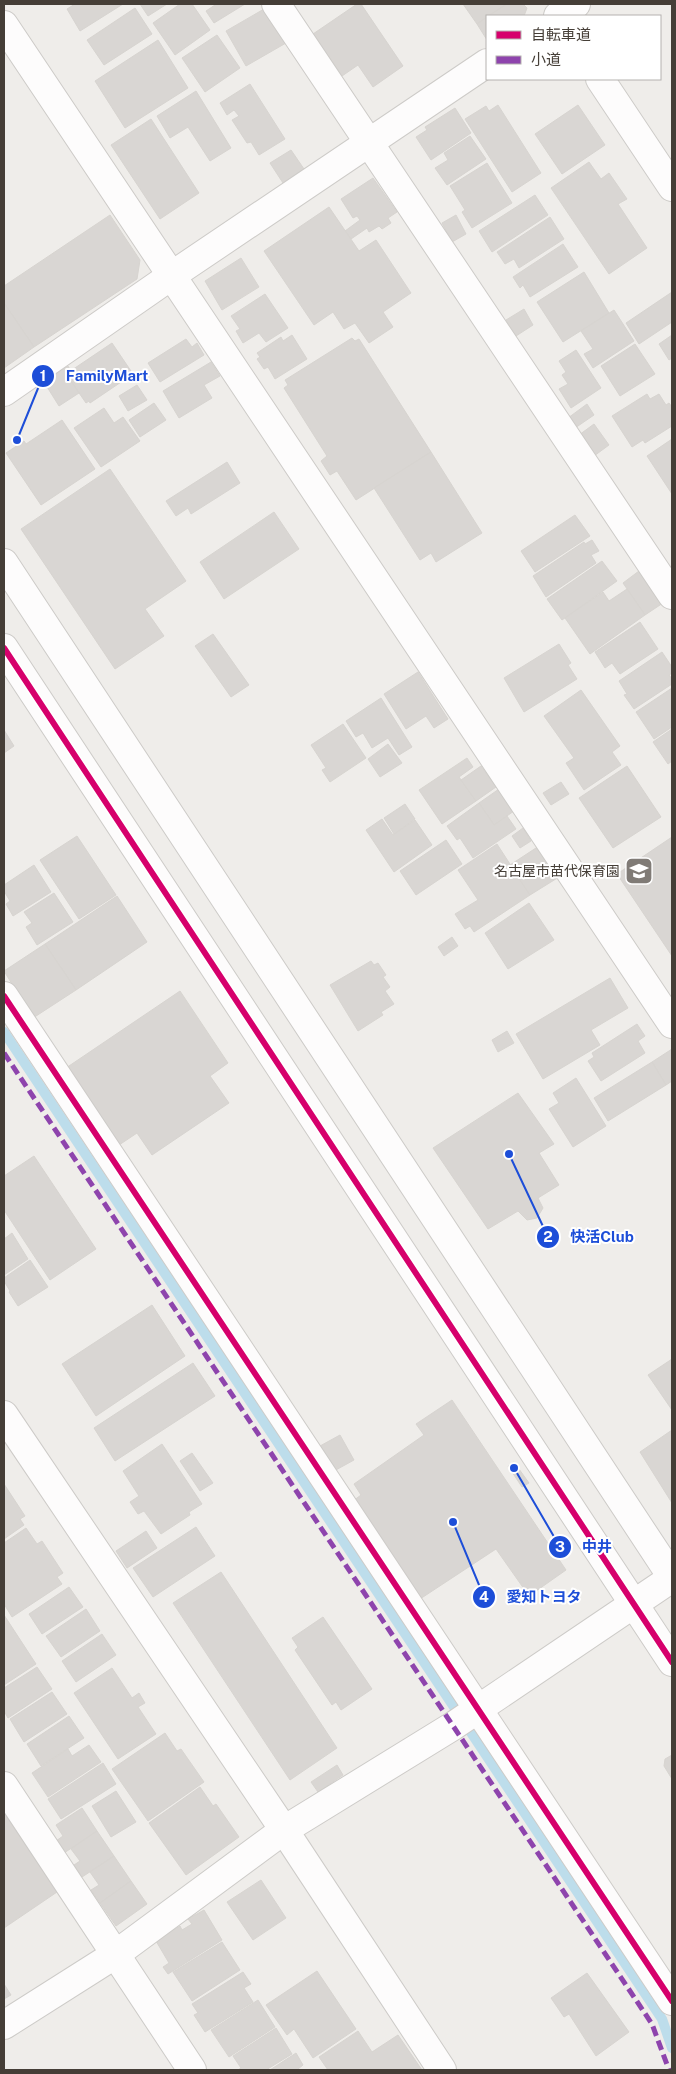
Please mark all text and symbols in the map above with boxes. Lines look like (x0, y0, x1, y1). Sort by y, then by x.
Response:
legend (486, 15, 661, 80)
text: 自転車道 (531, 26, 591, 43)
text: 小道 (531, 51, 561, 68)
callout: FamilyMart (31, 361, 159, 391)
text: 1 (40, 367, 46, 384)
text: FamilyMart (66, 367, 148, 384)
school or university icon: 名古屋市苗代保育園 (624, 856, 654, 886)
place label: 名古屋市苗代保育園 (494, 863, 620, 879)
callout: 快活Club (535, 1222, 644, 1252)
text: 2 (543, 1228, 553, 1245)
text: 快活Club (570, 1228, 634, 1245)
callout: 中井 (547, 1532, 622, 1562)
text: 3 (555, 1538, 565, 1555)
text: 中井 (582, 1538, 612, 1555)
callout: 愛知トヨタ (471, 1582, 591, 1612)
text: 4 (479, 1588, 489, 1605)
text: 愛知トヨタ (506, 1588, 582, 1605)

